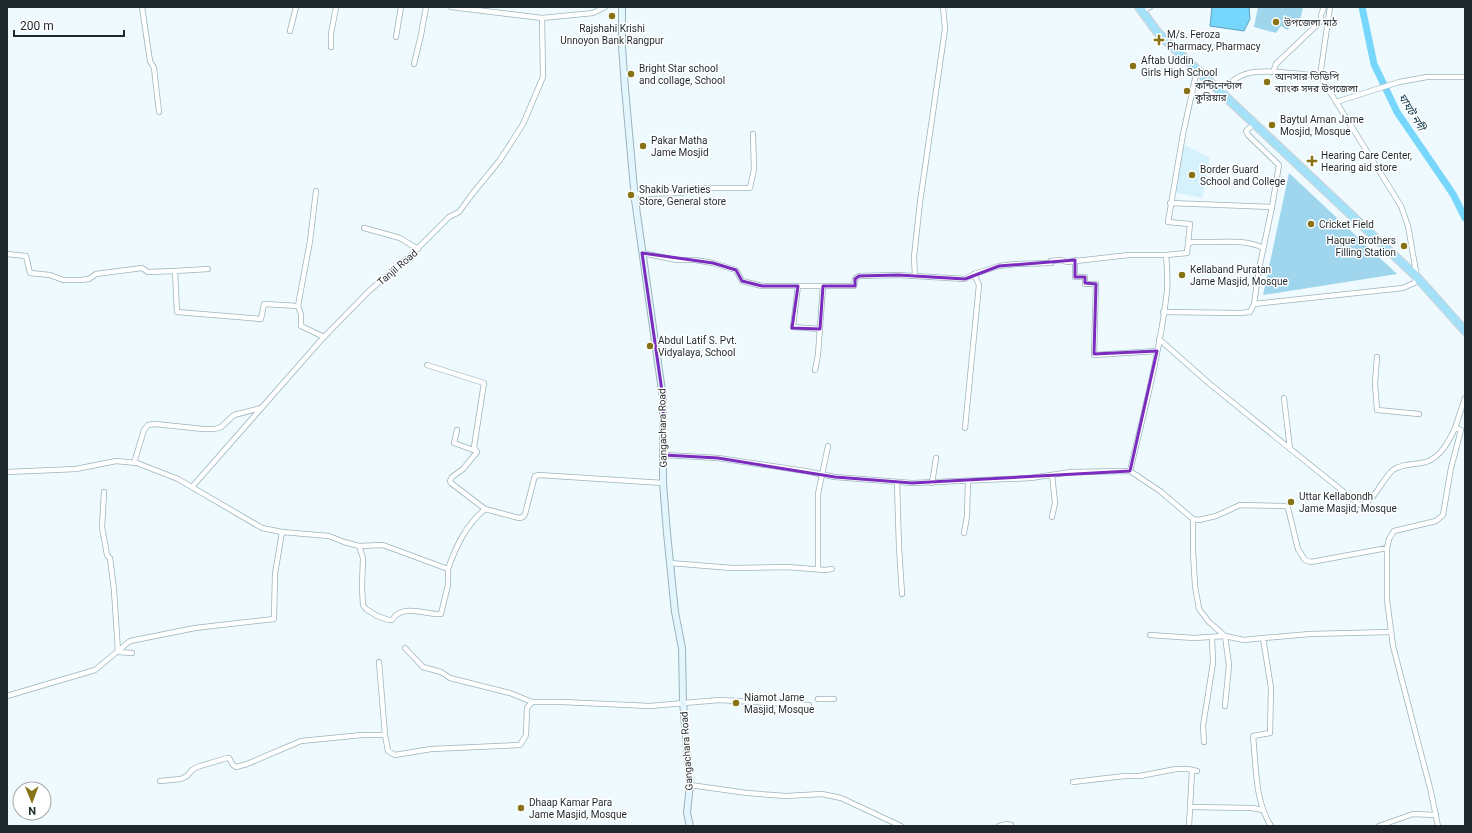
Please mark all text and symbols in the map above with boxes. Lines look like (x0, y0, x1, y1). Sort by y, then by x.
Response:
marker: Rajshahi Krishi Unnoyon Bank Rangpur (607, 11, 617, 21)
scale bar (14, 12, 124, 38)
marker: উপজেলা মাঠ (1271, 17, 1281, 27)
place label: উপজেলা মাঠ (1283, 17, 1338, 28)
text: 200 m (20, 19, 54, 33)
place label: Rajshahi Krishi Unnoyon Bank Rangpur (560, 23, 664, 46)
place label: M/s. Feroza Pharmacy, Pharmacy (1167, 29, 1261, 52)
marker: M/s. Feroza Pharmacy, Pharmacy (1154, 35, 1164, 45)
place label: Aftab Uddin Girls High School (1141, 55, 1217, 78)
marker: Aftab Uddin Girls High School (1128, 61, 1138, 71)
place label: Bright Star school and collage, School (639, 63, 725, 86)
marker: Bright Star school and collage, School (626, 69, 636, 79)
place label: আনসার ভিডিপি ব্যাংক সদর উপজেলা (1274, 71, 1358, 94)
marker: আনসার ভিডিপি ব্যাংক সদর উপজেলা (1262, 77, 1272, 87)
place label: কন্টিনেন্টাল কুরিয়ার (1194, 80, 1243, 104)
marker: কন্টিনেন্টাল কুরিয়ার (1182, 86, 1192, 96)
water label: ঘাঘট নদী (1395, 91, 1430, 135)
place label: Baytul Aman Jame Mosjid, Mosque (1280, 114, 1364, 137)
marker: Baytul Aman Jame Mosjid, Mosque (1267, 120, 1277, 130)
place label: Pakar Matha Jame Mosjid (651, 135, 709, 158)
marker: Pakar Matha Jame Mosjid (638, 141, 648, 151)
place label: Hearing Care Center, Hearing aid store (1321, 150, 1412, 173)
marker: Hearing Care Center, Hearing aid store (1306, 155, 1318, 167)
place label: Border Guard School and College (1200, 164, 1285, 187)
marker: Border Guard School and College (1187, 170, 1197, 180)
place label: Shakib Varieties Store, General store (639, 184, 726, 207)
marker: Shakib Varieties Store, General store (626, 190, 636, 200)
marker: Cricket Field (1306, 219, 1316, 229)
place label: Cricket Field (1319, 219, 1374, 230)
place label: Haque Brothers Filling Station (1327, 235, 1396, 258)
marker: Haque Brothers Filling Station (1399, 241, 1409, 251)
street label: Tanjil Road (375, 247, 419, 288)
place label: Kellaband Puratan Jame Masjid, Mosque (1190, 264, 1288, 287)
marker: Kellaband Puratan Jame Masjid, Mosque (1177, 270, 1187, 280)
place label: Abdul Latif S. Pvt. Vidyalaya, School (658, 335, 737, 358)
marker: Abdul Latif S. Pvt. Vidyalaya, School (645, 341, 655, 351)
street label: Gangachara Road (656, 388, 669, 468)
place label: Uttar Kellabondh Jame Masjid, Mosque (1299, 491, 1397, 514)
marker: Uttar Kellabondh Jame Masjid, Mosque (1286, 497, 1296, 507)
place label: Niamot Jame Masjid, Mosque (744, 692, 814, 715)
marker: Niamot Jame Masjid, Mosque (731, 698, 741, 708)
street label: Gangachara Road (678, 711, 695, 791)
north arrow (12, 781, 52, 821)
place label: Dhaap Kamar Para Jame Masjid, Mosque (529, 797, 627, 820)
marker: Dhaap Kamar Para Jame Masjid, Mosque (516, 803, 526, 813)
text: N (28, 804, 36, 817)

